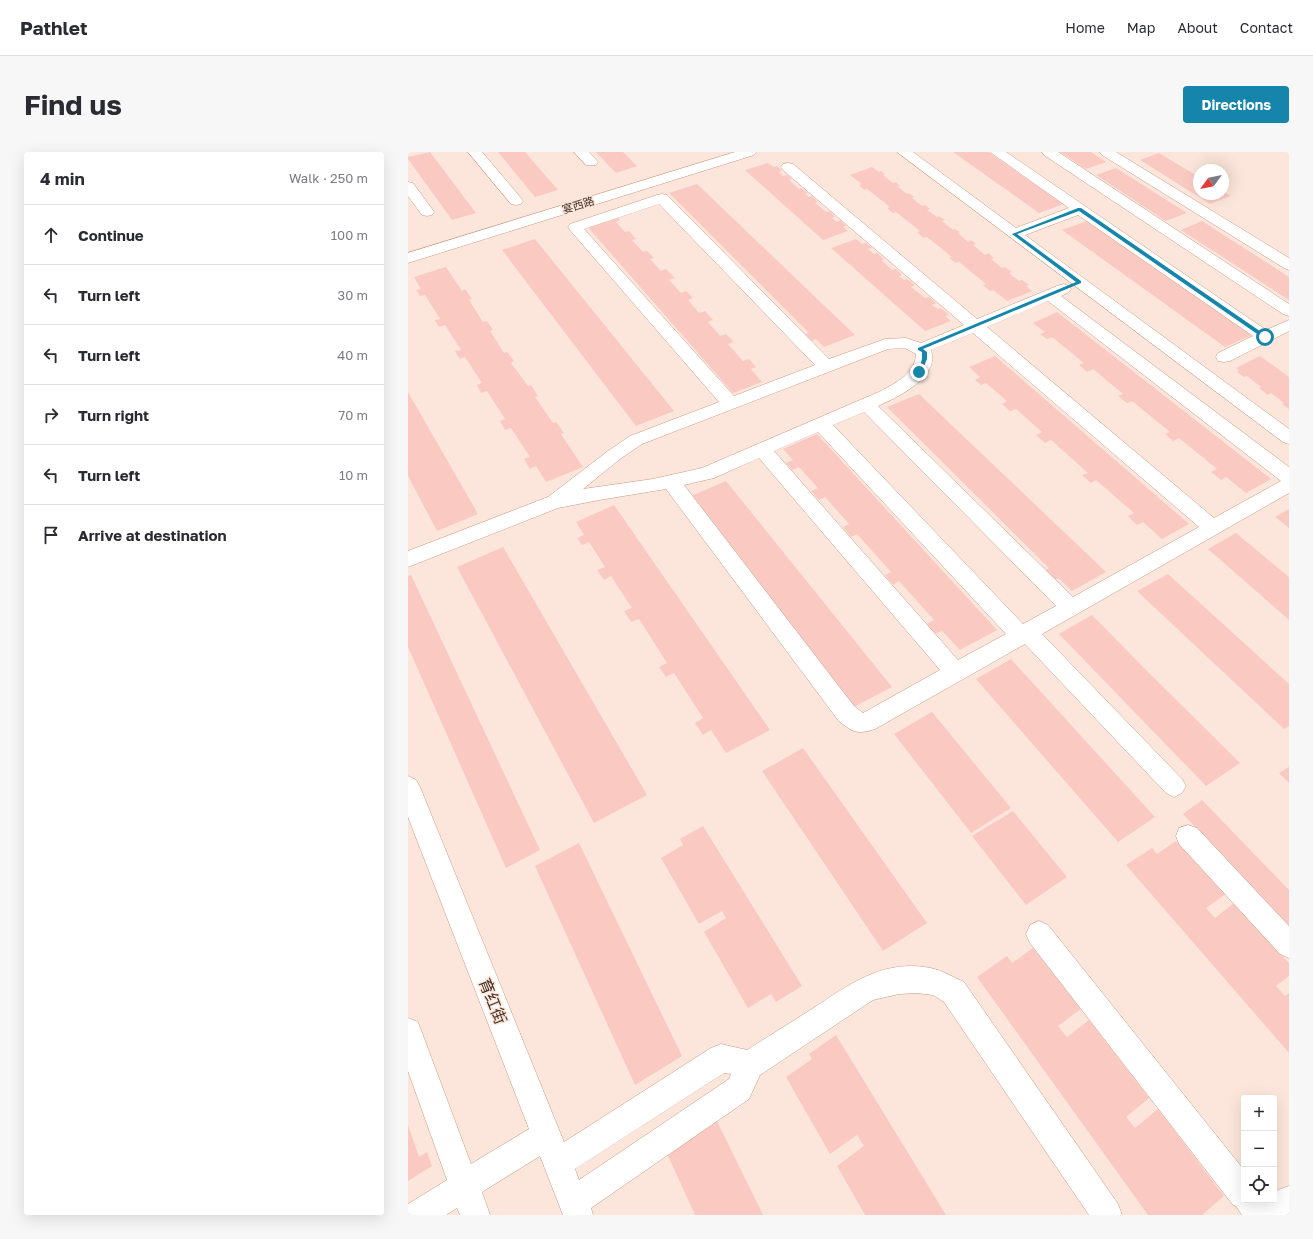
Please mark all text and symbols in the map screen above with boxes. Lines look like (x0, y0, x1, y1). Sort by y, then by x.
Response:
text: Pathlet (20, 16, 88, 39)
text: Home (1065, 19, 1105, 36)
text: Map (1127, 19, 1155, 36)
text: About (1177, 19, 1218, 36)
text: Contact (1240, 19, 1293, 36)
button: Directions (1183, 86, 1289, 123)
text: Find us (24, 88, 122, 121)
north arrow (1193, 164, 1229, 200)
text: 4 min (40, 168, 85, 189)
text: Walk · 250 m (289, 170, 368, 186)
street label: 宴西路 (560, 193, 596, 216)
icon: ahead (40, 224, 62, 246)
text: Continue (78, 226, 144, 244)
text: 100 m (331, 227, 368, 243)
icon: left (40, 284, 62, 306)
text: Turn left (78, 286, 140, 304)
text: 30 m (338, 287, 368, 303)
route start (1256, 328, 1274, 346)
icon: left (40, 344, 62, 366)
text: Turn left (78, 346, 140, 364)
text: 40 m (337, 347, 368, 363)
route end (910, 363, 928, 381)
icon: right (40, 404, 62, 426)
text: Turn right (78, 406, 149, 424)
text: 70 m (338, 407, 368, 423)
icon: left (40, 464, 62, 486)
text: Turn left (78, 466, 140, 484)
text: 10 m (339, 467, 368, 483)
icon: arrive (40, 524, 62, 546)
text: Arrive at destination (78, 526, 227, 544)
street label: 育红街 (475, 975, 511, 1027)
map controls (1241, 1095, 1277, 1203)
button: + (1241, 1095, 1277, 1131)
button: − (1241, 1131, 1277, 1167)
button: locate (1241, 1167, 1277, 1203)

